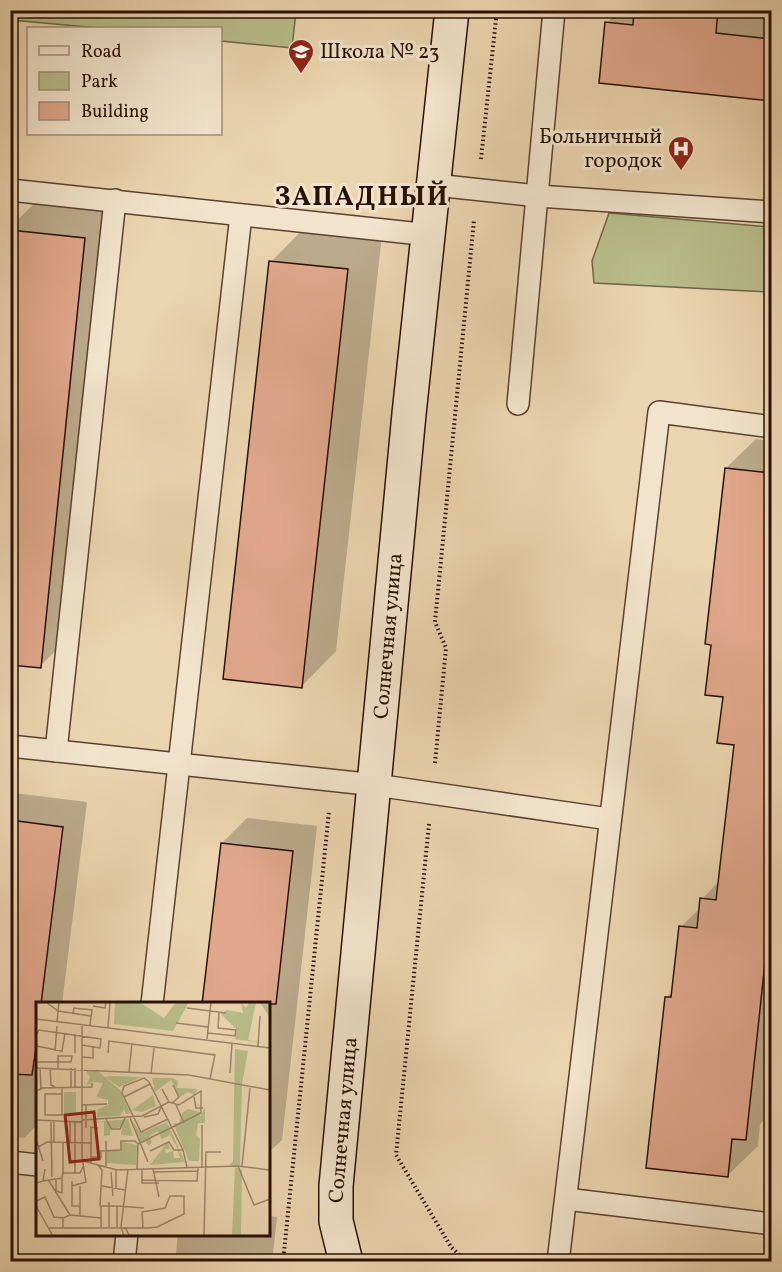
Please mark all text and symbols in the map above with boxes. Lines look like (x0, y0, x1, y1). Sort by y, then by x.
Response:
legend (27, 27, 222, 135)
school or university icon: Школа № 23 (286, 37, 316, 75)
place label: Школа № 23 (320, 38, 440, 67)
text: Road (81, 40, 122, 65)
text: Park (81, 70, 118, 95)
text: Building (81, 100, 149, 125)
place label: Больничный городок (539, 123, 662, 176)
hospital icon: Больничный городок (666, 134, 696, 172)
district label: ЗАПАДНЫЙ (275, 179, 449, 217)
street label: Солнечная улица (367, 552, 411, 720)
inset map (36, 1002, 270, 1236)
street label: Солнечная улица (322, 1036, 366, 1204)

